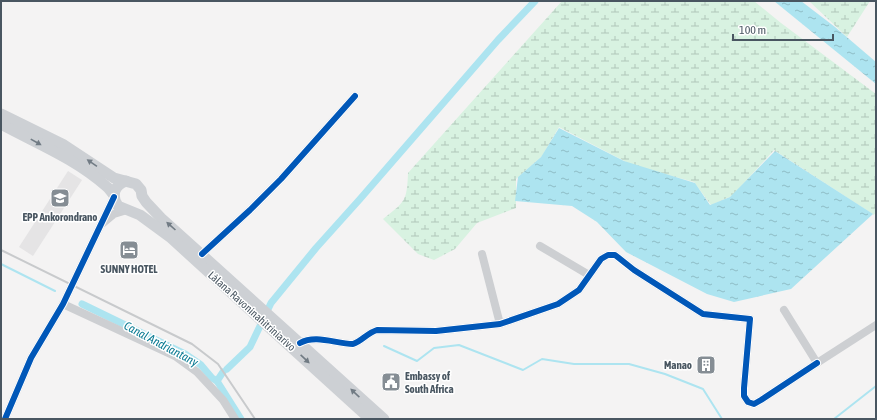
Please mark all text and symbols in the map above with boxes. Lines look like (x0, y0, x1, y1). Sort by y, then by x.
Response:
scale bar (733, 16, 833, 42)
text: 100 m (739, 23, 766, 37)
one-way arrow (30, 138, 42, 145)
one-way arrow (87, 159, 97, 167)
school or university icon: EPP Ankorondrano (49, 187, 71, 209)
place label: EPP Ankorondrano (22, 211, 98, 223)
one-way arrow (166, 222, 176, 231)
hotel icon: SUNNY HOTEL (118, 239, 140, 261)
place label: SUNNY HOTEL (101, 263, 158, 275)
street label: Làlana Ravoninahitriniarivo (206, 269, 298, 353)
water label: Canal Andriantany (122, 319, 201, 369)
one-way arrow (300, 354, 310, 364)
building icon: Manao (695, 354, 717, 376)
place label: Manao (664, 359, 692, 371)
place label: Embassy of South Africa (405, 370, 454, 395)
public building icon: Embassy of South Africa (380, 371, 402, 393)
one-way arrow (350, 388, 360, 397)

